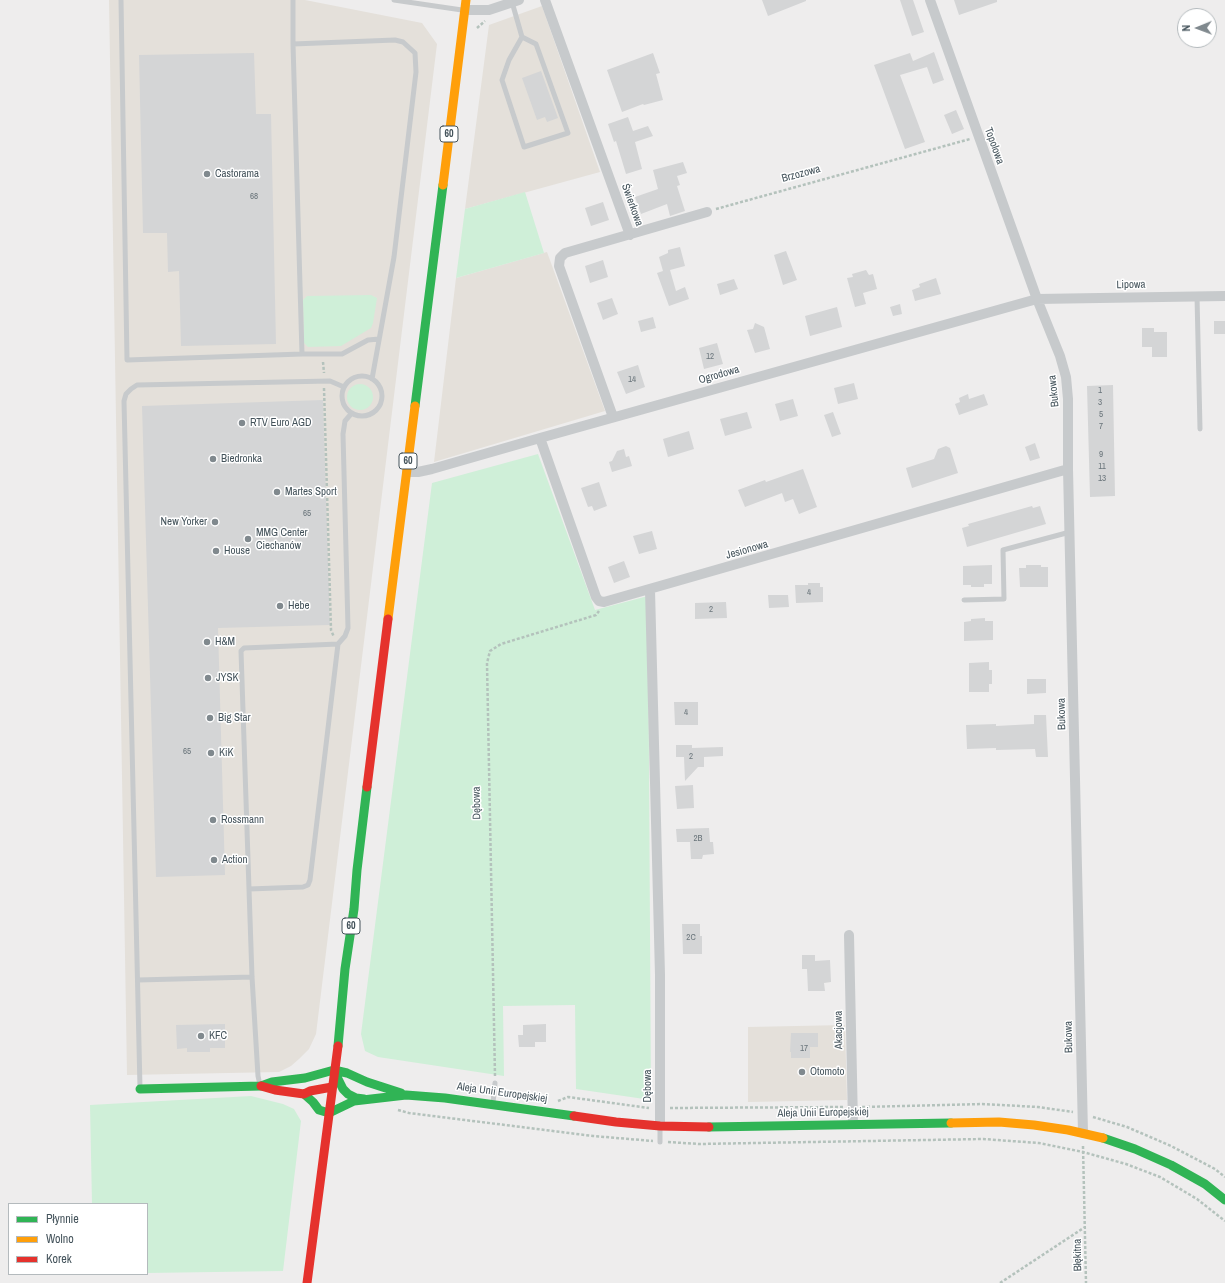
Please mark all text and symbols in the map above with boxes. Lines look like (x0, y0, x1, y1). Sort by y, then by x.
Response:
north arrow (1177, 8, 1217, 48)
text: N (1179, 25, 1193, 32)
road number: 60 (440, 126, 458, 142)
street label: Topolowa (981, 126, 1007, 166)
street label: Brzozowa (780, 163, 822, 185)
place label: Castorama (215, 167, 259, 181)
marker: Castorama (202, 169, 212, 179)
street label: Świerkowa (618, 182, 646, 228)
house number: 68 (250, 192, 258, 202)
street label: Lipowa (1116, 278, 1146, 292)
house number: 12 (706, 352, 714, 362)
street label: Ogrodowa (697, 363, 741, 387)
street label: Bukowa (1046, 374, 1062, 408)
house number: 14 (628, 375, 636, 385)
house number: 1 (1098, 386, 1102, 396)
house number: 3 (1098, 398, 1102, 408)
house number: 5 (1099, 410, 1103, 420)
place label: RTV Euro AGD (250, 416, 312, 430)
marker: RTV Euro AGD (237, 418, 247, 428)
house number: 7 (1099, 422, 1103, 432)
house number: 9 (1099, 450, 1103, 460)
place label: Biedronka (221, 452, 262, 466)
road number: 60 (399, 453, 417, 469)
marker: Biedronka (208, 454, 218, 464)
house number: 11 (1098, 462, 1106, 472)
house number: 13 (1098, 474, 1106, 484)
place label: Martes Sport (285, 485, 337, 499)
marker: Martes Sport (272, 487, 282, 497)
house number: 65 (303, 509, 311, 519)
place label: New Yorker (161, 515, 207, 529)
marker: New Yorker (210, 517, 220, 527)
place label: MMG Center Ciechanów (256, 526, 308, 552)
marker: MMG Center Ciechanów (243, 534, 253, 544)
street label: Jesionowa (724, 538, 770, 562)
place label: House (224, 544, 250, 558)
marker: House (211, 546, 221, 556)
house number: 4 (807, 588, 811, 598)
place label: Hebe (288, 599, 310, 613)
marker: Hebe (275, 601, 285, 611)
house number: 2 (709, 605, 713, 615)
place label: H&M (215, 635, 235, 649)
marker: H&M (202, 637, 212, 647)
place label: JYSK (216, 671, 239, 685)
marker: JYSK (203, 673, 213, 683)
street label: Bukowa (1055, 698, 1069, 730)
house number: 4 (684, 708, 688, 718)
place label: Big Star (218, 711, 251, 725)
marker: Big Star (205, 713, 215, 723)
place label: KiK (219, 746, 234, 760)
house number: 65 (183, 747, 191, 757)
marker: KiK (206, 748, 216, 758)
house number: 2 (689, 752, 693, 762)
street label: Dębowa (470, 786, 484, 820)
place label: Rossmann (221, 813, 264, 827)
marker: Rossmann (208, 815, 218, 825)
house number: 2B (693, 834, 703, 844)
place label: Action (222, 853, 248, 867)
marker: Action (209, 855, 219, 865)
road number: 60 (342, 918, 360, 934)
house number: 2C (686, 933, 696, 943)
street label: Akacjowa (832, 1011, 846, 1049)
street label: Bukowa (1062, 1021, 1076, 1053)
place label: KFC (209, 1029, 227, 1043)
marker: KFC (196, 1031, 206, 1041)
house number: 17 (800, 1044, 808, 1054)
place label: Otomoto (810, 1065, 845, 1079)
marker: Otomoto (797, 1067, 807, 1077)
street label: Dębowa (641, 1069, 655, 1103)
street label: Aleja Unii Europejskiej (456, 1080, 548, 1106)
street label: Aleja Unii Europejskiej (777, 1106, 869, 1120)
legend (8, 1203, 148, 1275)
text: Płynnie (46, 1211, 79, 1227)
text: Wolno (46, 1231, 74, 1247)
street label: Błękitna (1071, 1239, 1085, 1271)
text: Korek (46, 1251, 72, 1267)

